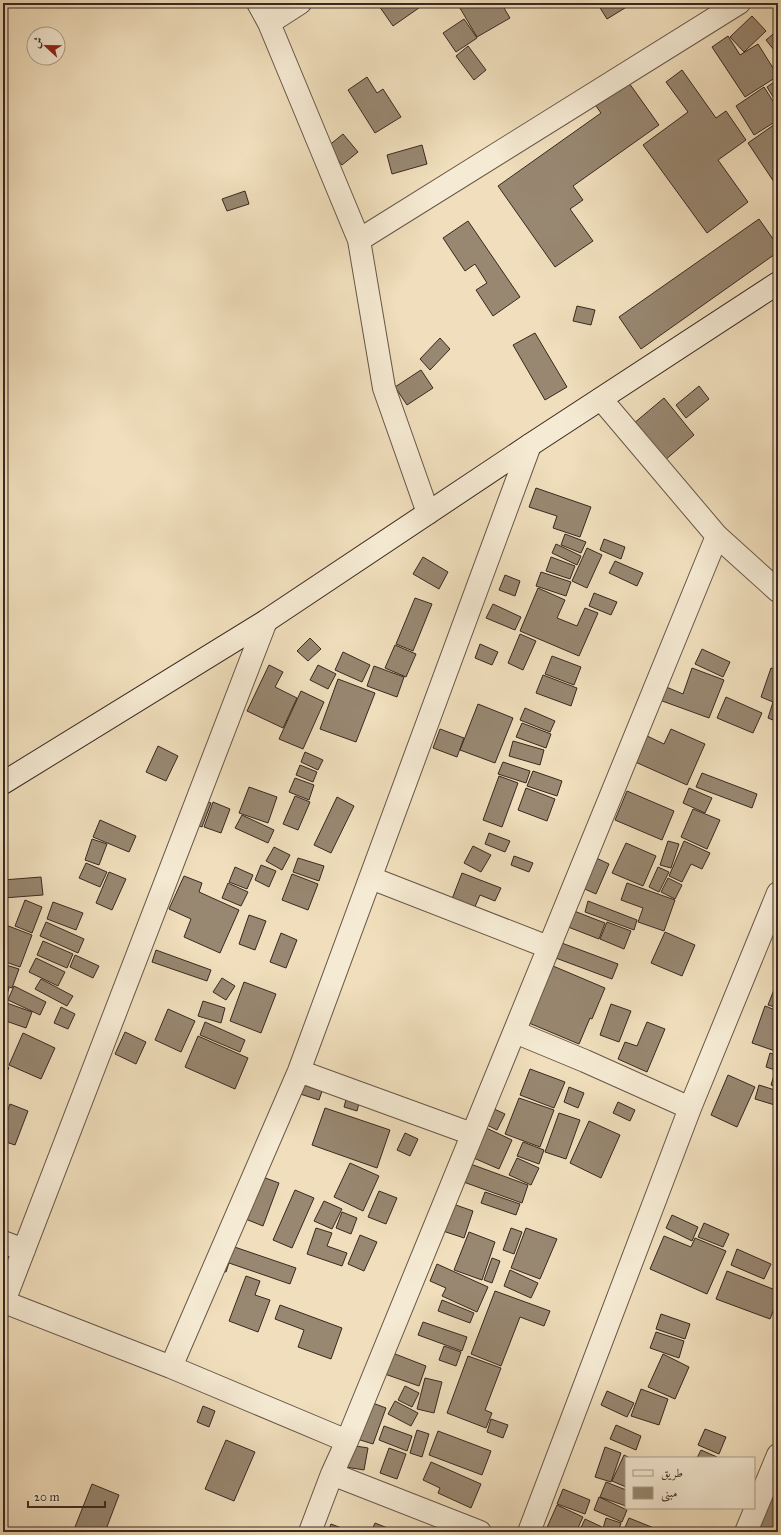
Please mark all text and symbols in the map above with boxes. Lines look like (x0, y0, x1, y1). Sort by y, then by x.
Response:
north arrow (26, 26, 66, 66)
text: ش (29, 35, 45, 50)
legend (625, 1457, 755, 1509)
text: طريق (661, 1466, 683, 1481)
scale bar (28, 1483, 105, 1509)
text: مبنى (661, 1486, 677, 1502)
text: 20 m (34, 1490, 60, 1504)

